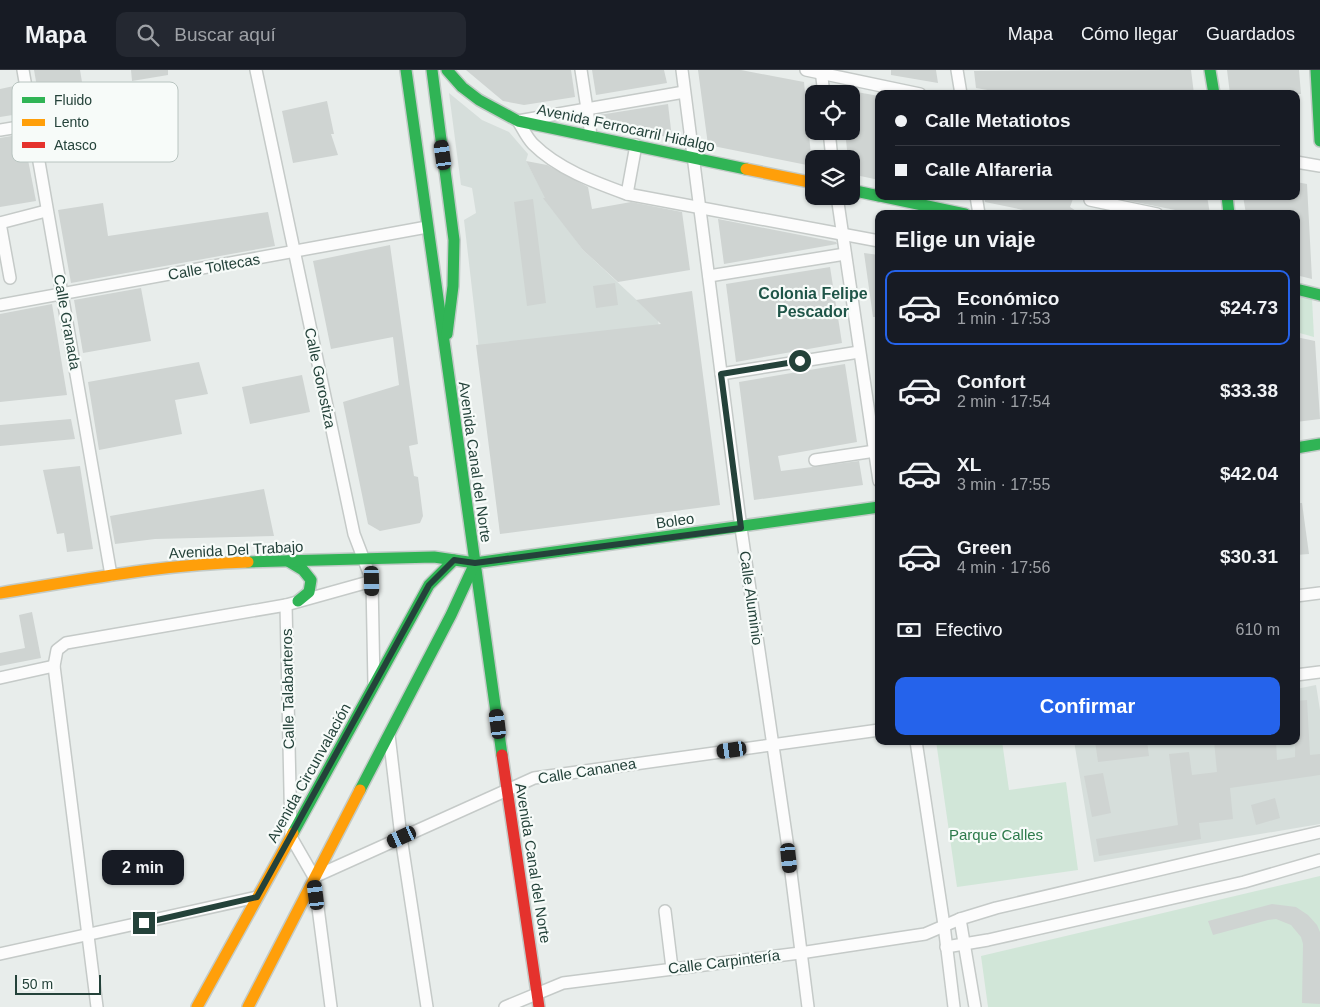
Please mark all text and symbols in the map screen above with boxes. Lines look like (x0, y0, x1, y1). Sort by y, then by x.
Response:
search box (116, 12, 466, 57)
text: Mapa (25, 21, 86, 48)
icon: search (134, 21, 162, 49)
text: Buscar aquí (174, 24, 276, 45)
text: Mapa (1008, 24, 1053, 44)
text: Cómo llegar (1081, 24, 1178, 44)
text: Guardados (1206, 24, 1295, 44)
legend (12, 82, 178, 162)
map controls (805, 85, 860, 205)
button: locate (805, 85, 860, 140)
text: Fluido (54, 92, 92, 108)
street label: Avenida Ferrocarril Hidalgo (536, 100, 717, 155)
text: Calle Metatiotos (925, 110, 1071, 131)
text: Lento (54, 114, 89, 130)
text: Atasco (54, 137, 97, 153)
car (433, 139, 452, 171)
button: layers (805, 150, 860, 205)
text: Calle Alfareria (925, 159, 1052, 180)
text: Elige un viaje (895, 227, 1036, 252)
street label: Calle Toltecas (167, 250, 261, 283)
street label: Calle Granada (51, 273, 84, 372)
district label: Colonia Felipe Pescador (758, 285, 868, 320)
icon: car (897, 285, 942, 330)
text: Económico (957, 288, 1059, 309)
text: $24.73 (1220, 297, 1278, 318)
text: 1 min · 17:53 (957, 310, 1050, 327)
street label: Calle Gorostiza (302, 326, 340, 430)
route start (789, 350, 811, 372)
icon: car (897, 368, 942, 413)
text: Confort (957, 371, 1026, 392)
street label: Avenida Canal del Norte (456, 380, 495, 543)
text: $33.38 (1220, 380, 1278, 401)
text: 2 min · 17:54 (957, 393, 1050, 410)
icon: car (897, 451, 942, 496)
text: XL (957, 454, 981, 475)
text: $42.04 (1220, 463, 1278, 484)
text: 3 min · 17:55 (957, 476, 1050, 493)
street label: Boleo (655, 509, 695, 532)
icon: car (897, 534, 942, 579)
street label: Avenida Del Trabajo (168, 537, 304, 562)
text: Green (957, 537, 1012, 558)
text: $30.31 (1220, 546, 1278, 567)
street label: Calle Aluminio (736, 550, 767, 646)
text: 4 min · 17:56 (957, 559, 1050, 576)
car (364, 566, 379, 596)
icon: cash (895, 616, 923, 644)
text: Efectivo (935, 619, 1003, 640)
text: 610 m (1236, 621, 1280, 638)
street label: Calle Talabarteros (278, 629, 297, 749)
button: Confirmar (895, 677, 1280, 735)
street label: Avenida Circunvalación (263, 700, 354, 845)
car (488, 708, 507, 740)
car (716, 740, 747, 760)
street label: Calle Cananea (537, 754, 638, 787)
street label: Avenida Canal del Norte (512, 781, 555, 944)
car (385, 824, 418, 850)
park label: Parque Calles (949, 826, 1043, 843)
car (779, 842, 798, 874)
callout: 2 min (103, 850, 185, 886)
text: 2 min (122, 859, 164, 876)
car (306, 879, 325, 911)
route end (133, 912, 155, 934)
street label: Calle Carpintería (667, 946, 781, 977)
scale bar (15, 972, 101, 995)
text: 50 m (22, 976, 53, 992)

